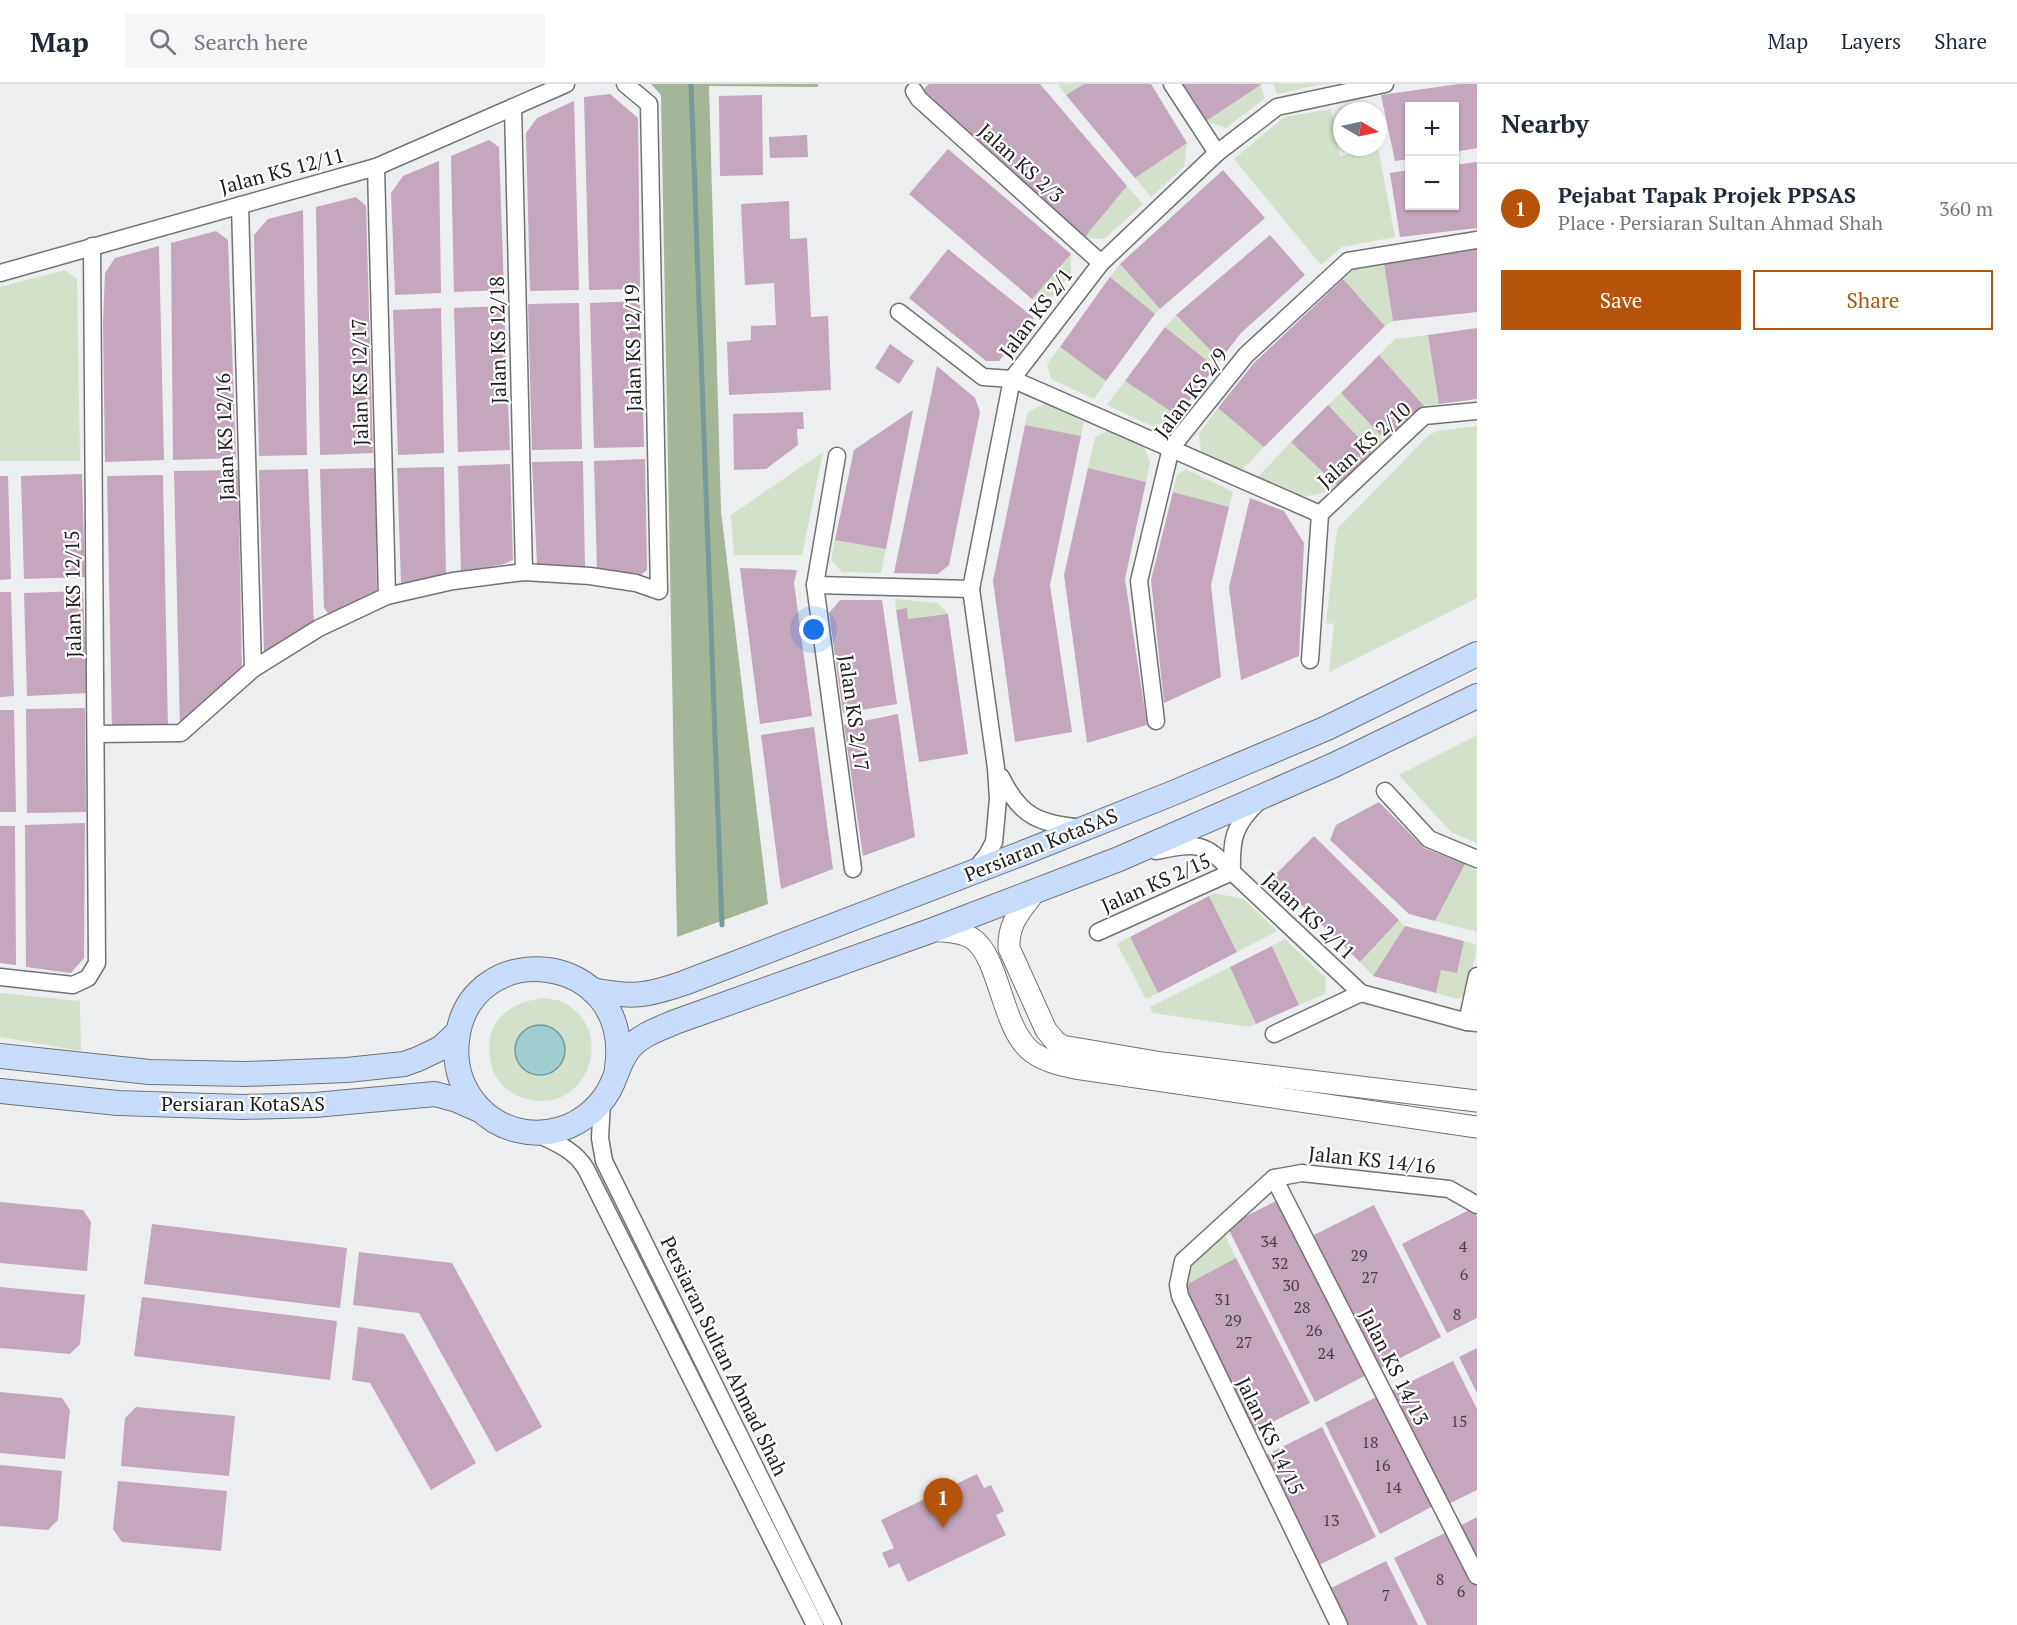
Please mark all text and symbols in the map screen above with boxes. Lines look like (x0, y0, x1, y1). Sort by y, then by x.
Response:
search box (125, 14, 545, 68)
text: Map (30, 23, 89, 60)
icon: search (146, 25, 179, 58)
text: Search here (194, 27, 308, 56)
text: Map (1767, 27, 1808, 55)
text: Layers (1841, 27, 1901, 55)
text: Share (1934, 27, 1987, 55)
north arrow (1333, 102, 1387, 156)
map controls (1405, 102, 1459, 210)
button: + (1405, 102, 1459, 156)
text: Nearby (1501, 106, 1589, 140)
street label: Jalan KS 2/3 (973, 117, 1070, 208)
street label: Jalan KS 12/11 (217, 141, 347, 200)
button: − (1405, 156, 1459, 210)
text: Pejabat Tapak Projek PPSAS (1558, 180, 1856, 209)
text: 1 (1515, 195, 1526, 222)
text: 360 m (1939, 195, 1993, 222)
text: Place · Persiaran Sultan Ahmad Shah (1558, 209, 1883, 236)
street label: Jalan KS 2/1 (993, 262, 1078, 363)
button: Save (1501, 270, 1741, 330)
button: Share (1753, 270, 1993, 330)
street label: Jalan KS 12/18 (483, 276, 512, 404)
street label: Jalan KS 12/19 (618, 284, 647, 412)
street label: Jalan KS 12/17 (345, 318, 374, 446)
street label: Jalan KS 2/9 (1148, 342, 1233, 443)
street label: Jalan KS 12/16 (209, 372, 240, 501)
street label: Jalan KS 2/10 (1311, 395, 1416, 494)
street label: Jalan KS 12/15 (58, 530, 87, 658)
your location (799, 615, 828, 644)
street label: Jalan KS 2/17 (833, 653, 876, 773)
street label: Persiaran KotaSAS (960, 801, 1122, 888)
street label: Jalan KS 2/15 (1097, 846, 1215, 919)
street label: Jalan KS 2/11 (1257, 866, 1361, 965)
street label: Persiaran KotaSAS (161, 1090, 325, 1117)
street label: Jalan KS 14/16 (1307, 1139, 1437, 1180)
house number: 34 (1260, 1230, 1278, 1252)
street label: Persiaran Sultan Ahmad Shah (655, 1231, 794, 1480)
house number: 4 (1459, 1235, 1468, 1257)
house number: 29 (1350, 1244, 1368, 1266)
house number: 32 (1271, 1252, 1289, 1274)
house number: 6 (1460, 1263, 1469, 1285)
house number: 27 (1361, 1266, 1379, 1288)
house number: 30 (1282, 1274, 1300, 1296)
house number: 31 (1214, 1288, 1232, 1310)
house number: 28 (1293, 1296, 1311, 1318)
house number: 8 (1453, 1303, 1461, 1325)
street label: Jalan KS 14/13 (1353, 1304, 1435, 1430)
house number: 29 (1224, 1309, 1242, 1331)
house number: 26 (1305, 1319, 1323, 1341)
house number: 27 (1235, 1331, 1253, 1353)
house number: 24 (1317, 1342, 1335, 1364)
street label: Jalan KS 14/15 (1230, 1372, 1311, 1499)
house number: 15 (1450, 1410, 1468, 1432)
house number: 18 (1361, 1431, 1379, 1453)
house number: 16 (1373, 1454, 1391, 1476)
house number: 14 (1384, 1476, 1402, 1498)
pin: 1 (924, 1478, 962, 1528)
house number: 13 (1322, 1509, 1340, 1531)
house number: 8 (1436, 1568, 1444, 1590)
house number: 6 (1457, 1580, 1466, 1602)
house number: 7 (1382, 1584, 1390, 1606)

